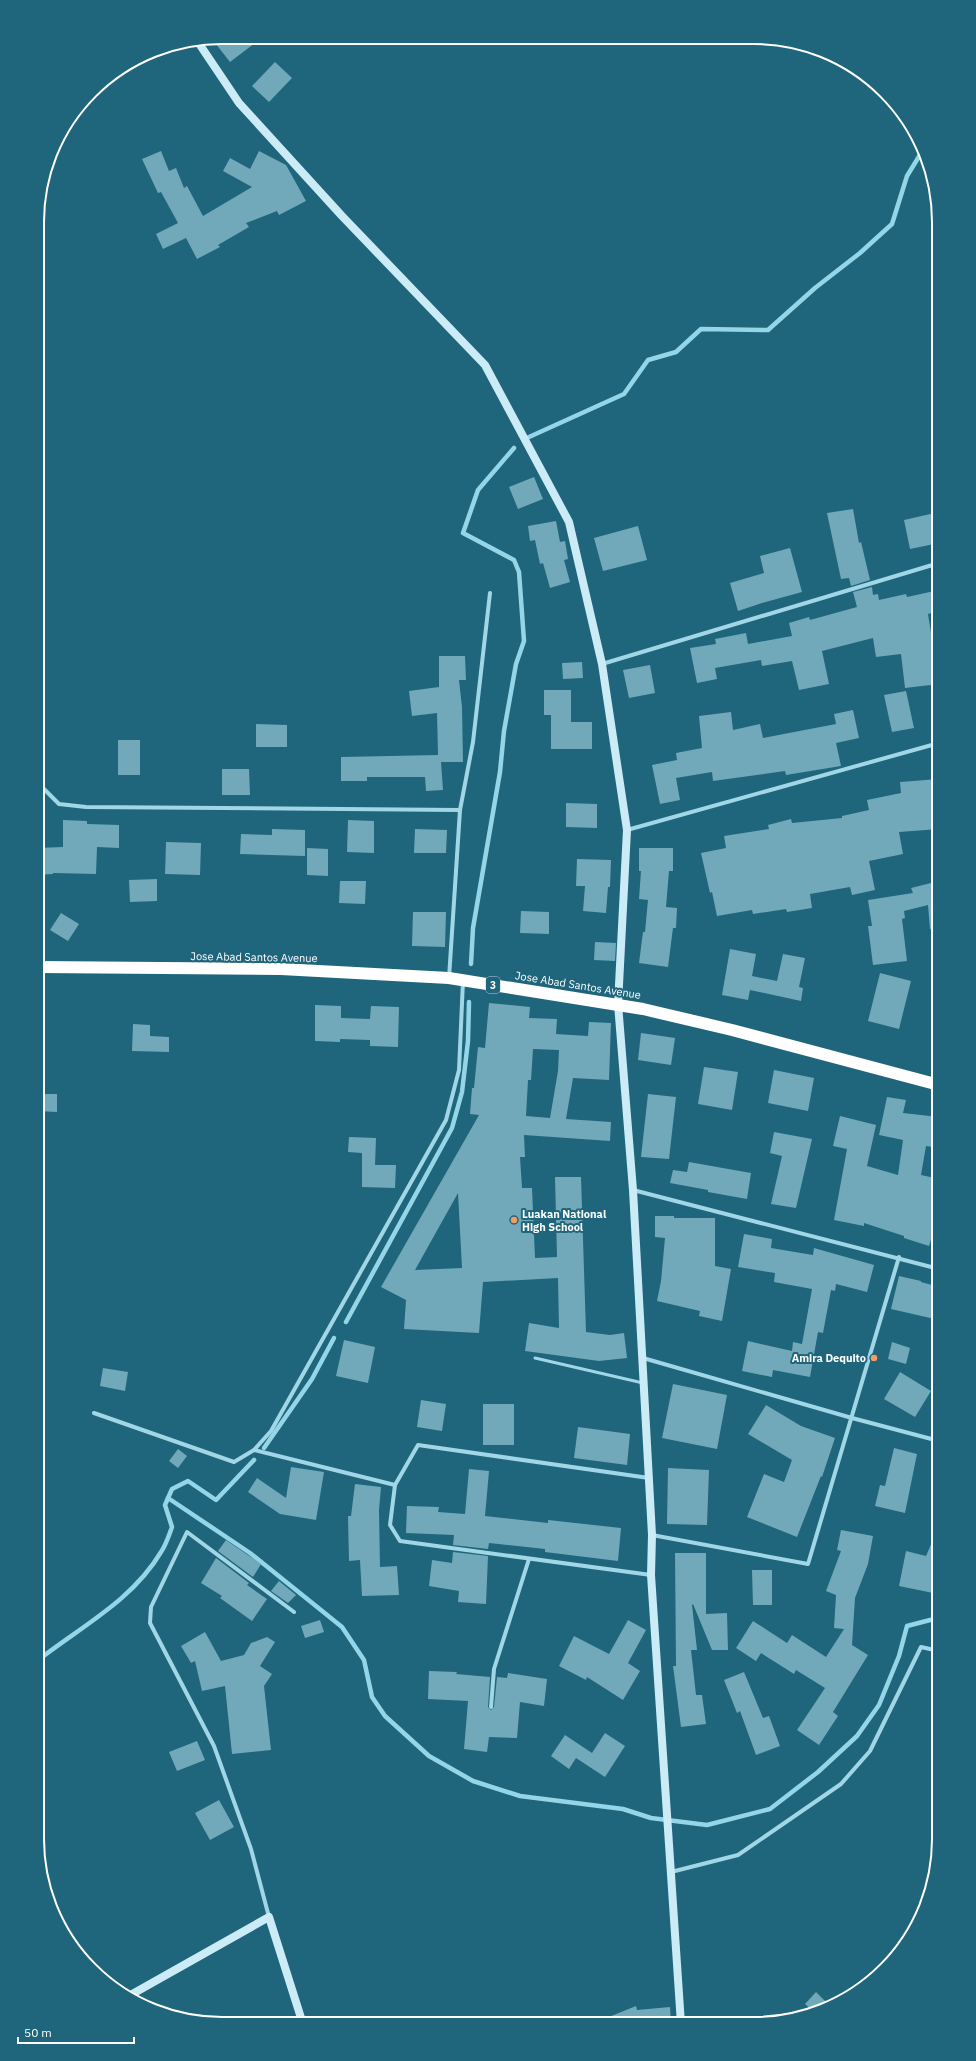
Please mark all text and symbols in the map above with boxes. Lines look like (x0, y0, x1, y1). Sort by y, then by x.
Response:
street label: Jose Abad Santos Avenue (190, 949, 318, 965)
street label: Jose Abad Santos Avenue (514, 968, 642, 1002)
road number: 3 (486, 977, 500, 993)
place label: Luakan National High School (522, 1207, 607, 1234)
marker: Luakan National High School (509, 1215, 519, 1225)
place label: Amira Dequito (792, 1351, 866, 1365)
marker: Amira Dequito (869, 1353, 879, 1363)
scale bar (18, 2019, 134, 2045)
text: 50 m (24, 2025, 52, 2040)

